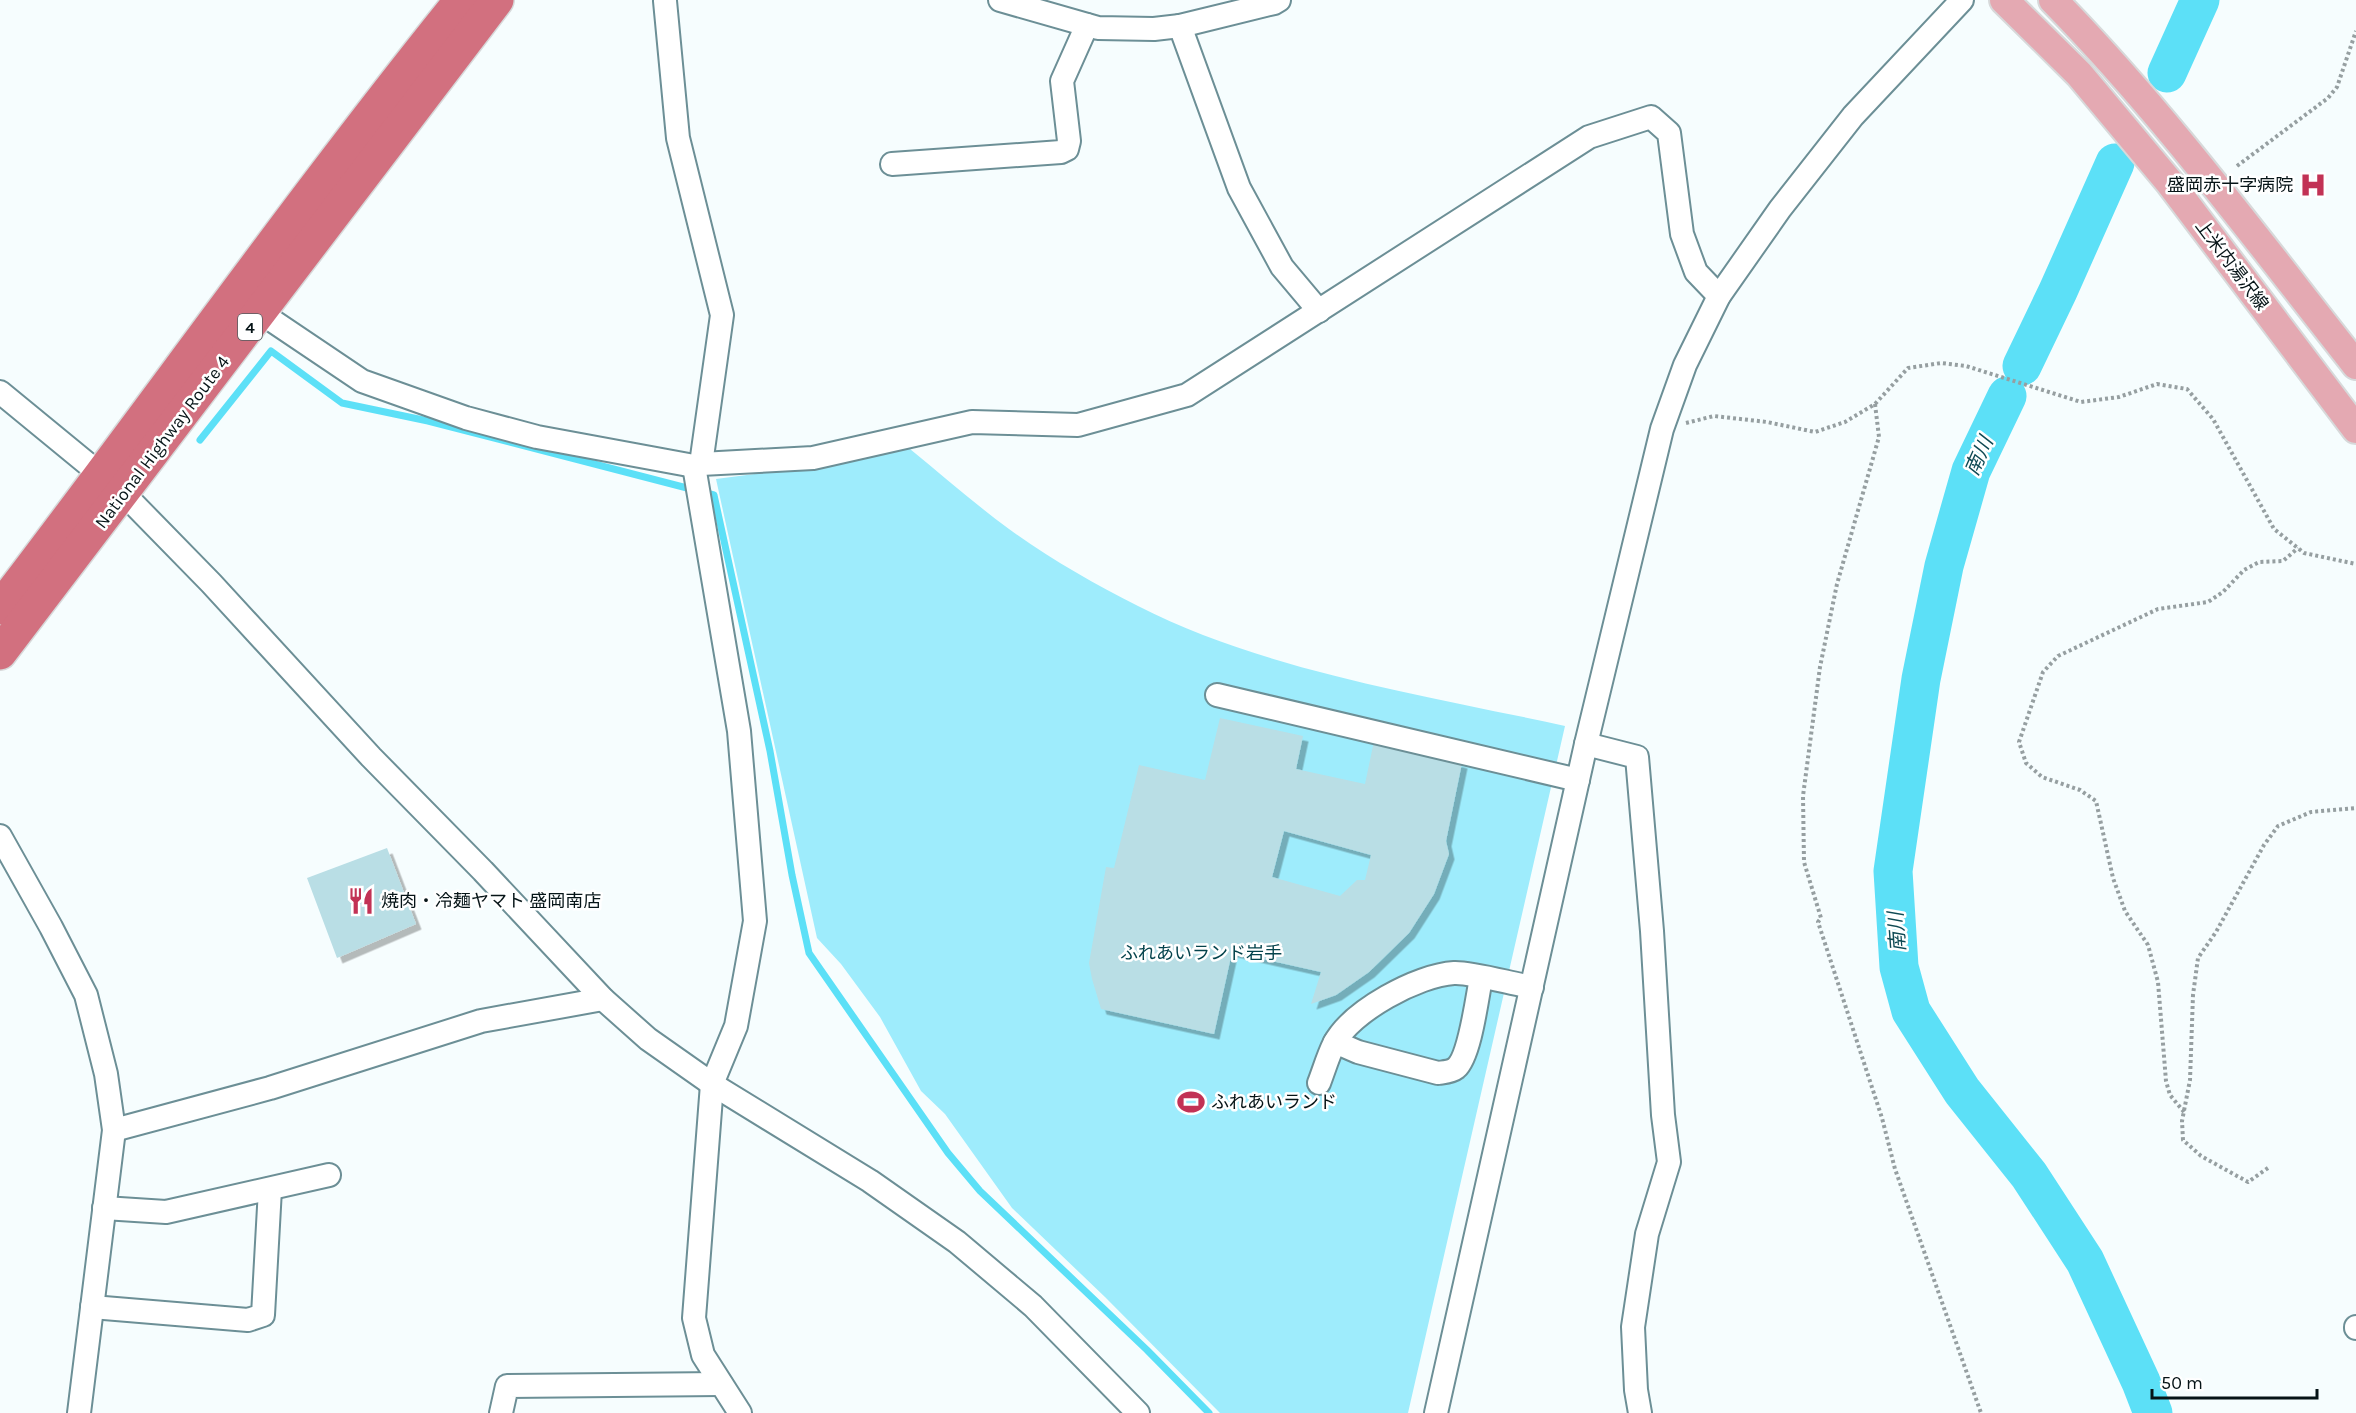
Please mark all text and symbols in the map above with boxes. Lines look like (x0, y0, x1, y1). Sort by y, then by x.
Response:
hospital icon: 盛岡赤十字病院 (2298, 170, 2328, 200)
place label: 盛岡赤十字病院 (2167, 174, 2293, 196)
street label: 上米内湯沢線 (2191, 215, 2273, 315)
road number: 4 (238, 314, 262, 340)
street label: National Highway Route 4 (90, 351, 234, 533)
water label: 南川 (1960, 431, 1998, 479)
restaurant icon: 焼肉・冷麺ヤマト 盛岡南店 (346, 886, 376, 916)
place label: 焼肉・冷麺ヤマト 盛岡南店 (381, 890, 601, 912)
water label: 南川 (1884, 909, 1910, 953)
park label: ふれあいランド岩手 (1120, 942, 1282, 964)
sports icon: ふれあいランド (1176, 1087, 1206, 1117)
place label: ふれあいランド (1211, 1091, 1337, 1113)
scale bar (2152, 1362, 2317, 1400)
text: 50 m (2161, 1372, 2203, 1394)

